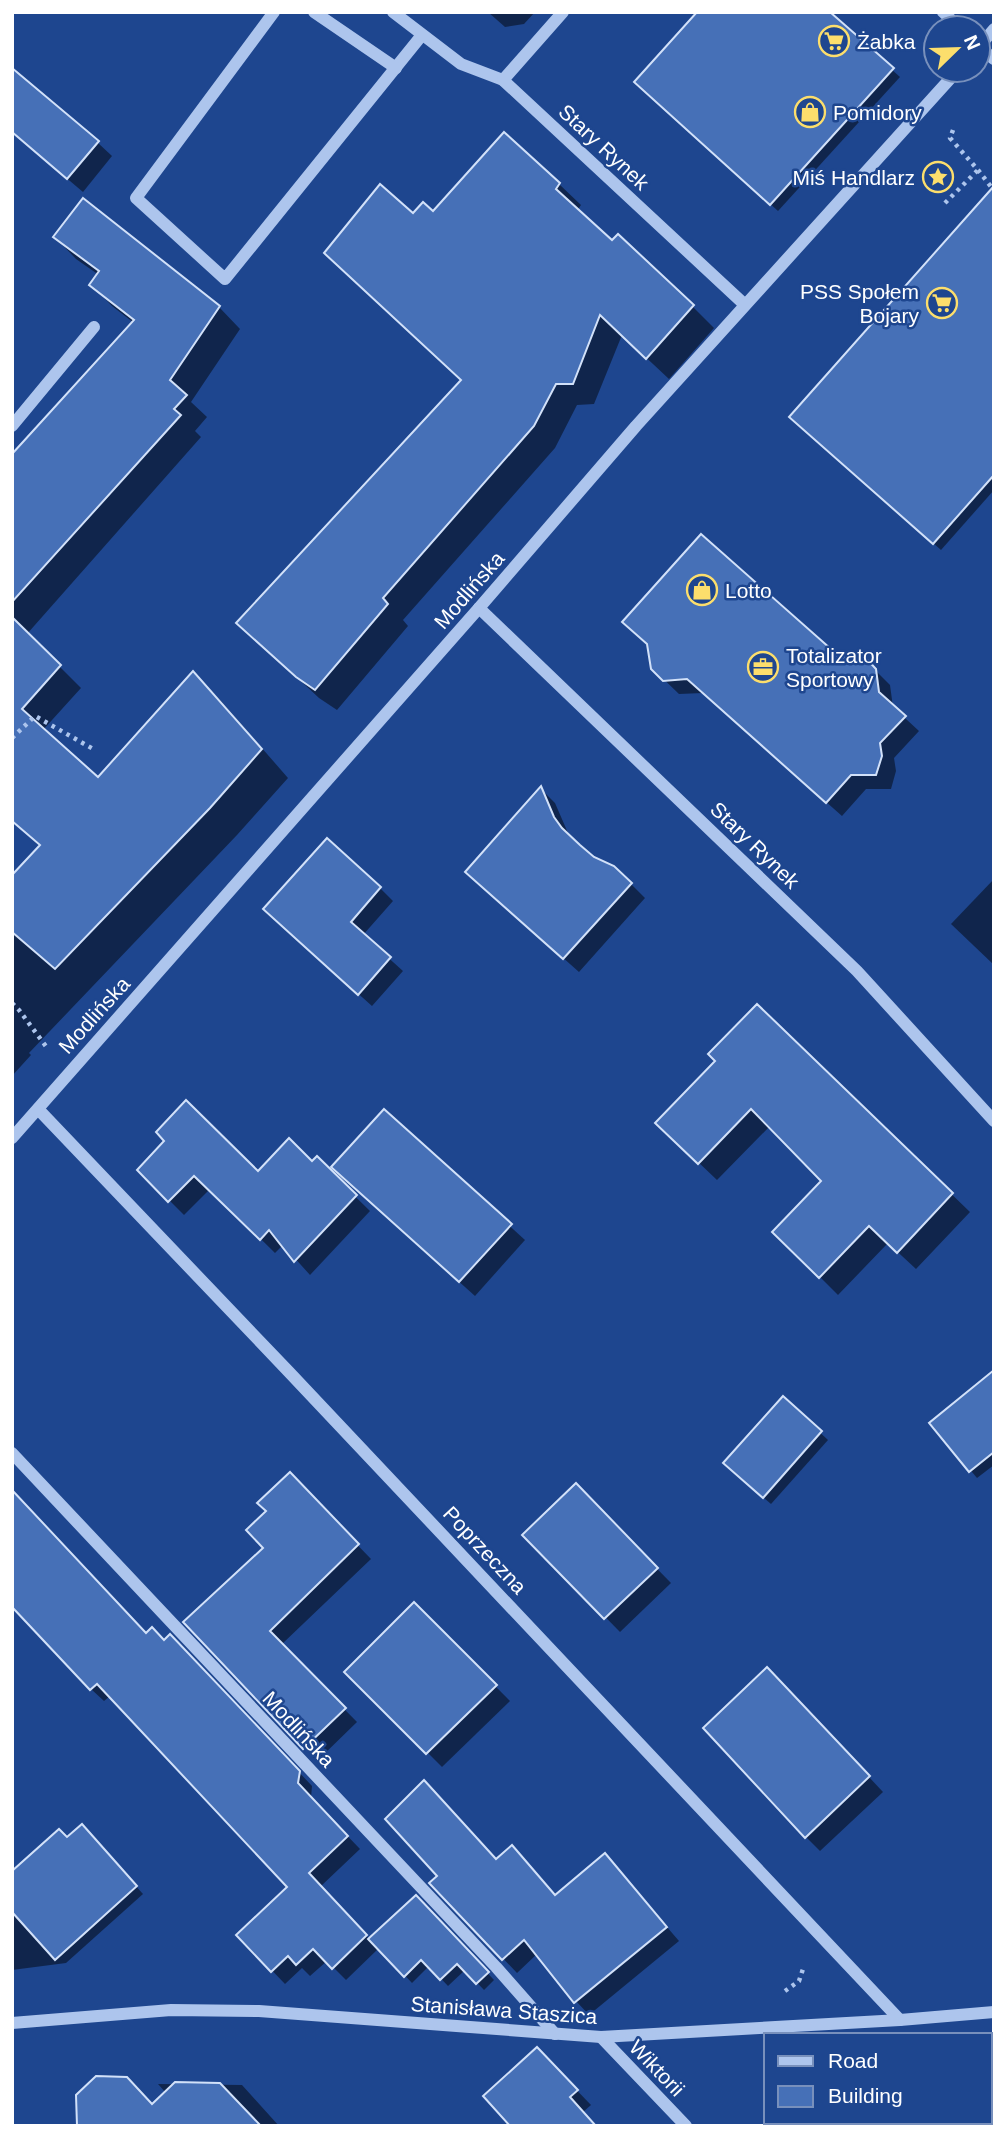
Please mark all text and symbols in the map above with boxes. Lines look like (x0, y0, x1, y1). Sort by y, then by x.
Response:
north arrow (922, 14, 992, 84)
supermarket icon: Żabka (817, 24, 851, 58)
place label: Żabka (857, 30, 916, 53)
text: N (960, 32, 985, 53)
shop icon: Pomidory (793, 95, 827, 129)
street label: Stary Rynek (554, 100, 654, 195)
place label: Pomidory (833, 101, 922, 124)
place icon: Miś Handlarz (921, 160, 955, 194)
place label: Miś Handlarz (792, 166, 915, 189)
place label: PSS Społem Bojary (800, 280, 919, 327)
supermarket icon: PSS Społem Bojary (925, 286, 959, 320)
street label: Modlińska (429, 547, 509, 633)
shop icon: Lotto (685, 573, 719, 607)
place label: Lotto (725, 579, 772, 602)
place label: Totalizator Sportowy (786, 644, 882, 691)
office icon: Totalizator Sportowy (746, 650, 780, 684)
street label: Stary Rynek (706, 797, 804, 893)
street label: Modlińska (54, 972, 134, 1058)
street label: Poprzeczna (439, 1502, 531, 1599)
street label: Modlińska (258, 1687, 340, 1772)
street label: Stanisława Staszica (410, 1992, 598, 2028)
legend (764, 2033, 992, 2124)
street label: Wiktorii (625, 2035, 689, 2101)
text: Road (828, 2049, 878, 2072)
text: Building (828, 2084, 903, 2107)

